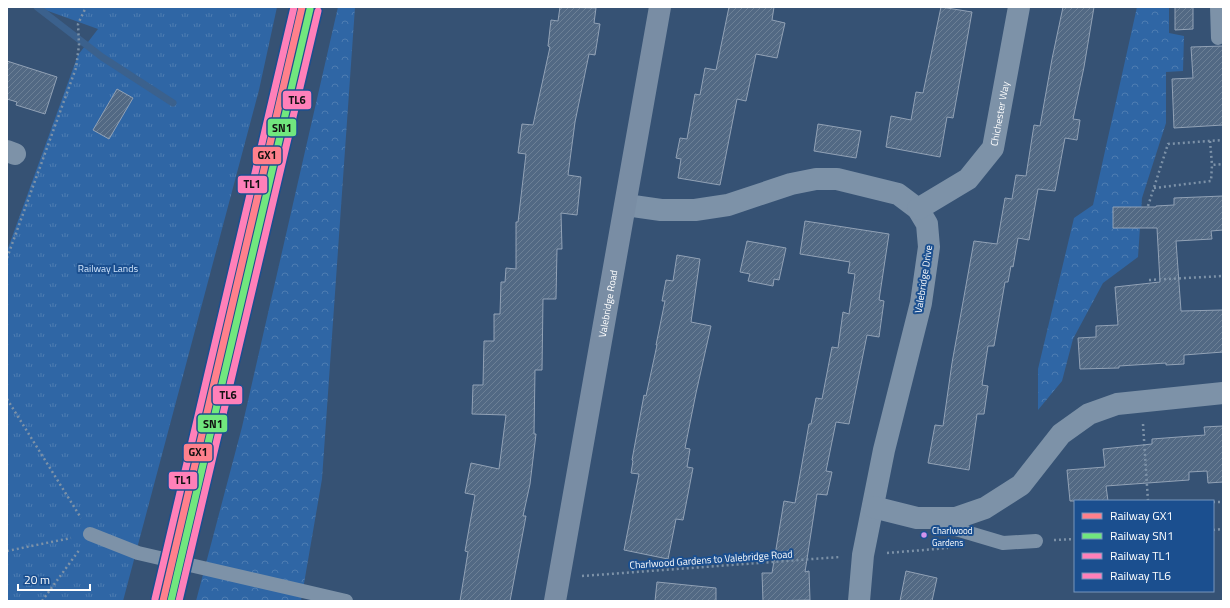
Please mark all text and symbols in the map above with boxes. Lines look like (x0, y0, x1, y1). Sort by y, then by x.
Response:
street label: Chichester Way (987, 80, 1013, 147)
line badge: TL6 (282, 90, 312, 110)
text: TL6 (288, 92, 306, 108)
line badge: SN1 (267, 118, 297, 137)
text: SN1 (272, 120, 292, 136)
line badge: GX1 (252, 146, 282, 165)
text: GX1 (257, 147, 277, 163)
line badge: TL1 (237, 175, 268, 194)
text: TL1 (243, 176, 261, 192)
street label: Valebridge Drive (911, 244, 936, 314)
park label: Railway Lands (78, 261, 139, 276)
street label: Valebridge Road (595, 269, 621, 339)
line badge: TL6 (212, 385, 243, 405)
text: TL6 (219, 387, 237, 403)
line badge: SN1 (197, 414, 228, 433)
text: SN1 (203, 416, 223, 432)
line badge: GX1 (183, 443, 213, 462)
text: GX1 (188, 444, 208, 460)
line badge: TL1 (168, 471, 198, 490)
text: TL1 (174, 472, 192, 488)
legend (1074, 500, 1214, 592)
text: Railway GX1 (1110, 506, 1173, 525)
place label: Charlwood Gardens (932, 524, 973, 549)
text: Railway SN1 (1110, 526, 1174, 545)
marker: Charlwood Gardens (919, 530, 929, 540)
street label: Charlwood Gardens to Valebridge Road (629, 546, 793, 573)
text: Railway TL1 (1110, 546, 1171, 565)
scale bar (18, 566, 90, 592)
text: Railway TL6 (1110, 566, 1171, 585)
text: 20 m (24, 570, 50, 589)

